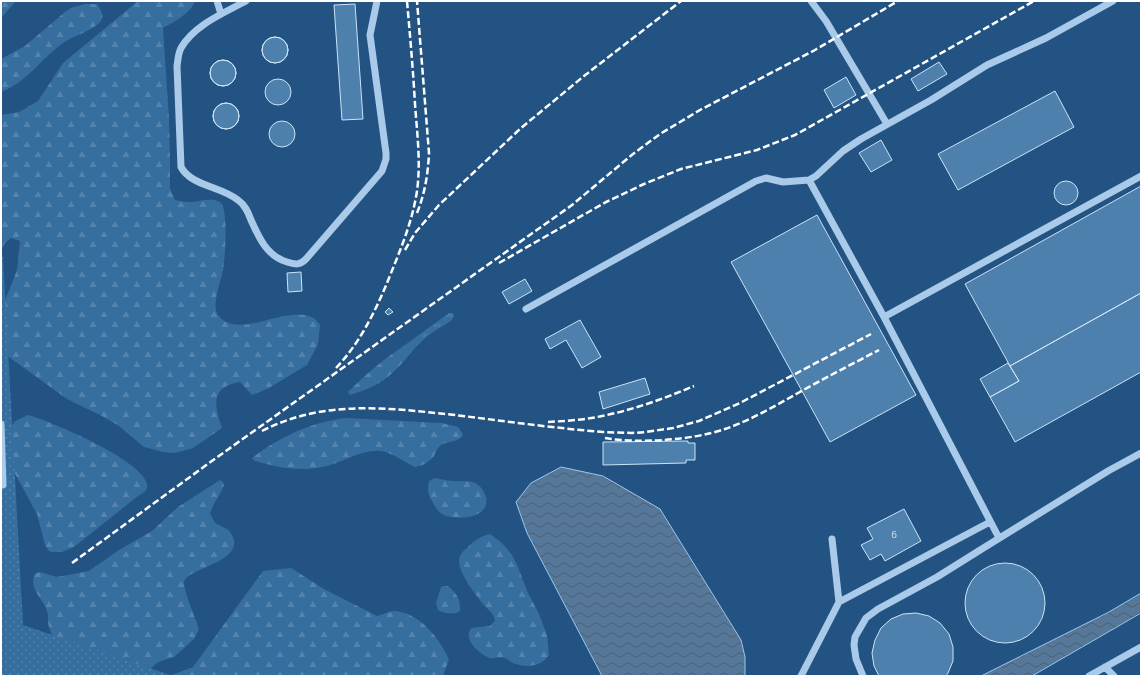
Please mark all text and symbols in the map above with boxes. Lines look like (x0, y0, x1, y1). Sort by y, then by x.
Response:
house number: 6 (891, 528, 897, 540)

